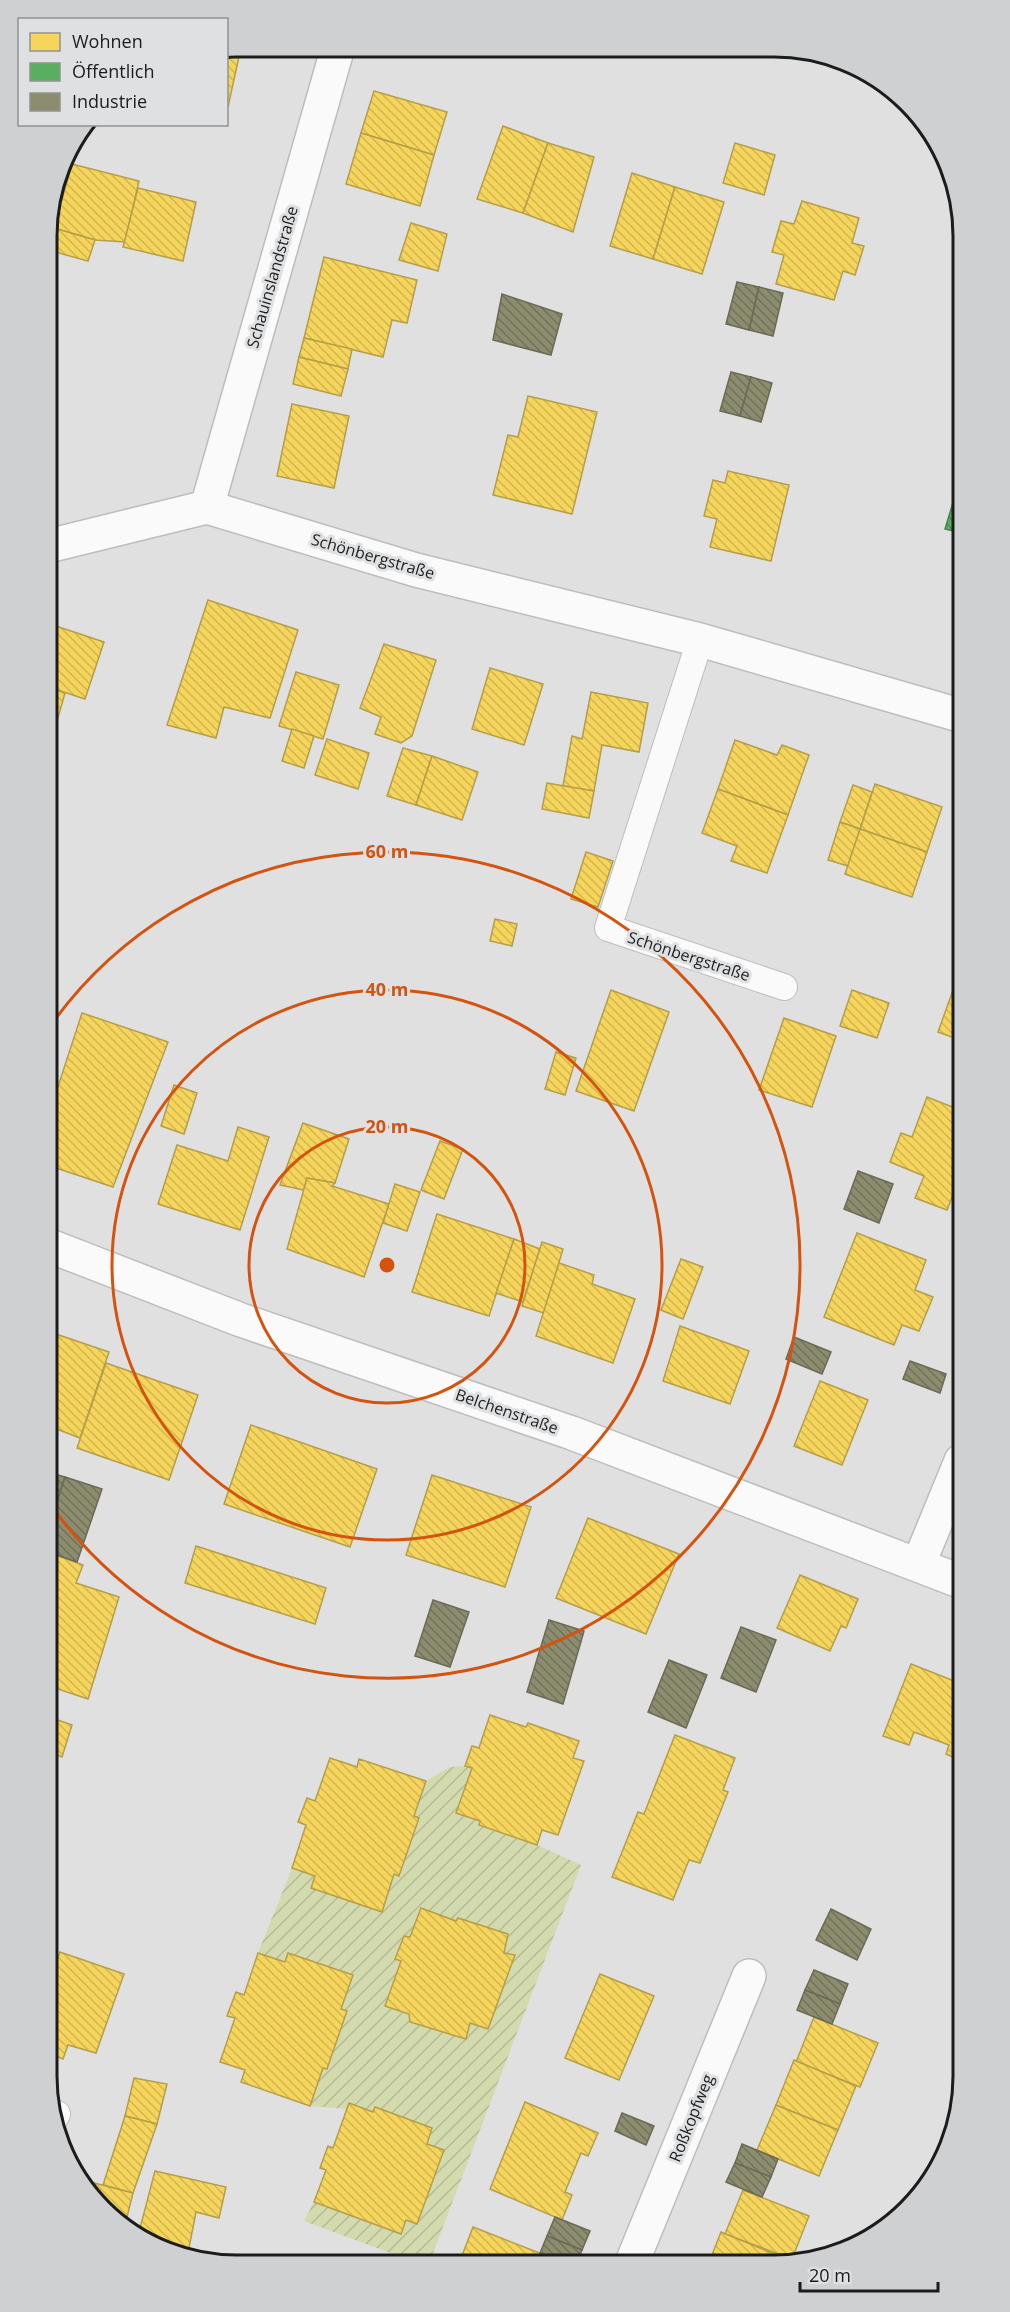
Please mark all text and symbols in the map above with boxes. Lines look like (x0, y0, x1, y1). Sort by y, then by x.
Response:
legend (18, 18, 228, 126)
text: Wohnen (72, 29, 143, 53)
text: Öffentlich (72, 59, 154, 83)
text: Industrie (72, 89, 147, 113)
street label: Schauinslandstraße (241, 203, 303, 351)
street label: Schönbergstraße (309, 528, 437, 584)
text: 60 m (366, 839, 408, 863)
street label: Schönbergstraße (625, 926, 753, 986)
text: 40 m (366, 977, 408, 1001)
text: 20 m (366, 1114, 408, 1138)
centre of rings (377, 1255, 397, 1275)
street label: Belchenstraße (453, 1383, 561, 1439)
street label: Roßkopfweg (663, 2071, 719, 2165)
scale bar (800, 2255, 938, 2293)
text: 20 m (809, 2263, 851, 2287)

